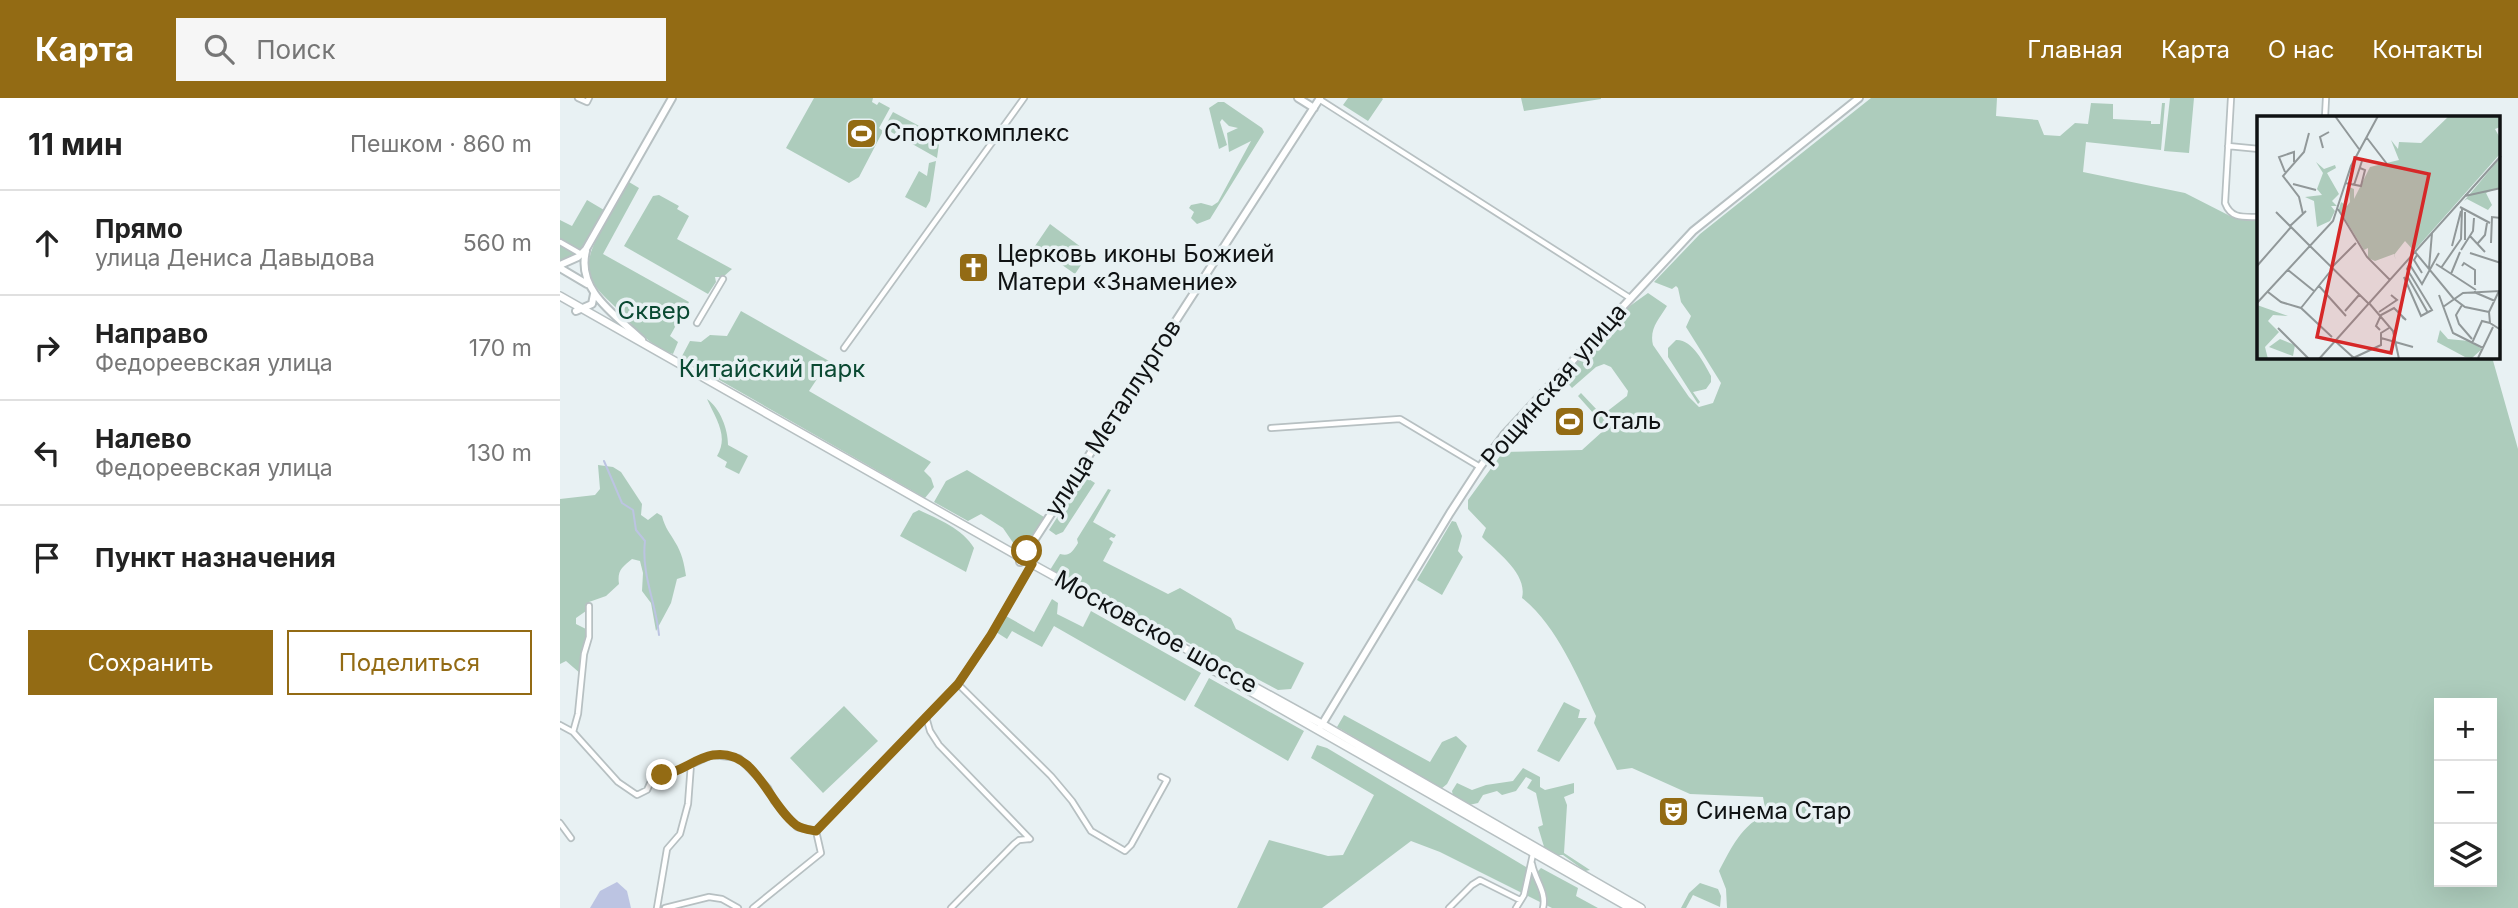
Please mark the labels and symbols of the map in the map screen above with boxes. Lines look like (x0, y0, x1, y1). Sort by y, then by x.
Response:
sports icon: Спорткомплекс (844, 116, 878, 150)
inset map (2257, 116, 2500, 359)
place label: Спорткомплекс (884, 118, 1070, 147)
place label: Церковь иконы Божией Матери «Знамение» (997, 239, 1274, 296)
church icon: Церковь иконы Божией Матери «Знамение» (957, 251, 991, 285)
park label: Сквер (618, 296, 690, 325)
street label: Рощинская улица (1475, 297, 1632, 472)
street label: улица Металлургов (1038, 314, 1187, 522)
park label: Китайский парк (679, 354, 865, 383)
sports icon: Сталь (1552, 404, 1586, 438)
place label: Сталь (1592, 406, 1661, 435)
route start (1011, 535, 1042, 566)
street label: Московское шоссе (1050, 564, 1263, 699)
route end (646, 759, 677, 790)
theatre icon: Синема Стар (1656, 794, 1690, 828)
place label: Синема Стар (1696, 796, 1852, 825)

